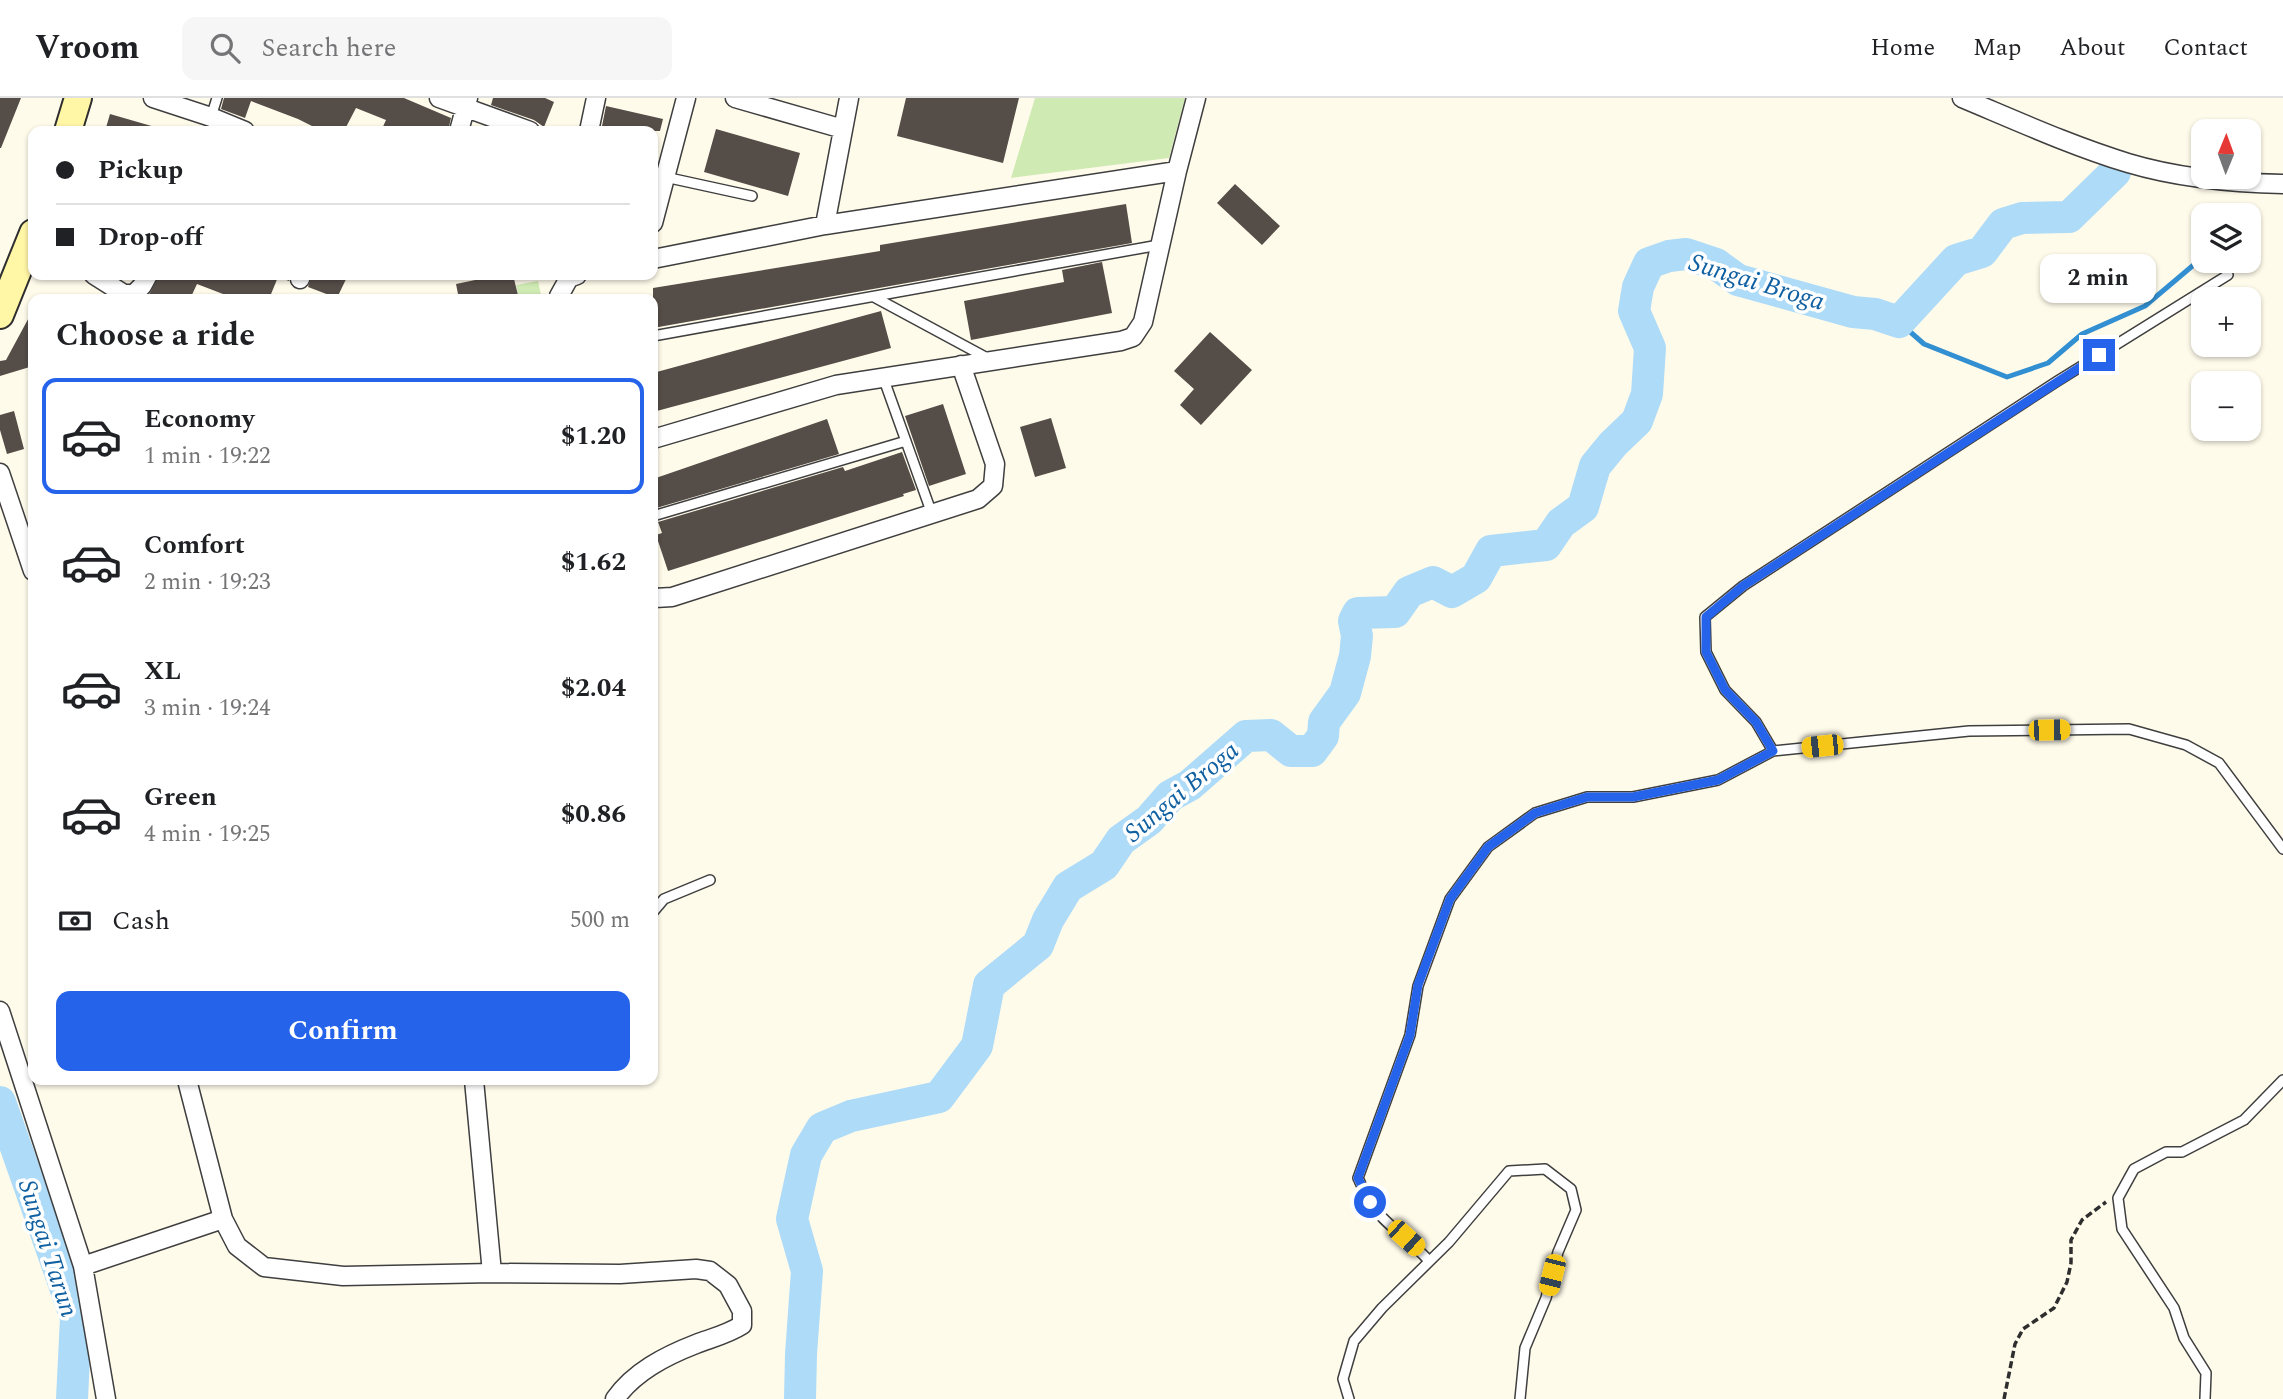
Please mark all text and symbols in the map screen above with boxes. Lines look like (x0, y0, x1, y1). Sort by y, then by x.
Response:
search box (182, 17, 672, 80)
text: Vroom (35, 23, 140, 73)
text: Search here (262, 28, 396, 68)
icon: search (206, 29, 244, 67)
text: Home (1870, 30, 1935, 66)
text: Map (1973, 30, 2021, 66)
text: About (2059, 30, 2125, 66)
text: Contact (2163, 30, 2248, 66)
north arrow (2191, 119, 2261, 189)
map controls (2191, 119, 2261, 441)
text: Pickup (98, 150, 183, 190)
button: layers (2191, 203, 2261, 273)
text: Drop-off (98, 217, 203, 257)
water label: Sungai Broga (1684, 242, 1830, 322)
callout: 2 min (2041, 254, 2157, 302)
text: 2 min (2067, 261, 2129, 296)
button: + (2191, 287, 2261, 357)
text: Choose a ride (56, 311, 255, 360)
route end (2083, 339, 2115, 371)
button: − (2191, 371, 2261, 441)
text: Economy (144, 399, 254, 439)
icon: car (60, 405, 123, 468)
text: $1.20 (561, 416, 626, 456)
text: 1 min · 19:22 (144, 439, 271, 474)
text: Comfort (144, 525, 245, 565)
icon: car (60, 531, 123, 594)
text: $1.62 (561, 542, 626, 582)
text: 2 min · 19:23 (144, 565, 271, 600)
text: XL (144, 651, 181, 691)
icon: car (60, 657, 123, 720)
text: $2.04 (561, 668, 626, 708)
text: 3 min · 19:24 (144, 691, 271, 726)
car (2028, 719, 2071, 741)
water label: Sungai Broga (1115, 731, 1248, 852)
car (1801, 733, 1844, 759)
text: Green (144, 777, 217, 817)
icon: car (60, 783, 123, 846)
text: $0.86 (561, 794, 626, 834)
text: 4 min · 19:25 (144, 817, 271, 852)
text: Cash (112, 901, 170, 941)
icon: cash (56, 902, 94, 940)
text: 500 m (570, 903, 630, 938)
button: Confirm (56, 991, 630, 1071)
water label: Sungai Tarun (7, 1174, 89, 1323)
route start (1354, 1186, 1386, 1218)
car (1384, 1216, 1429, 1260)
car (1537, 1252, 1568, 1298)

